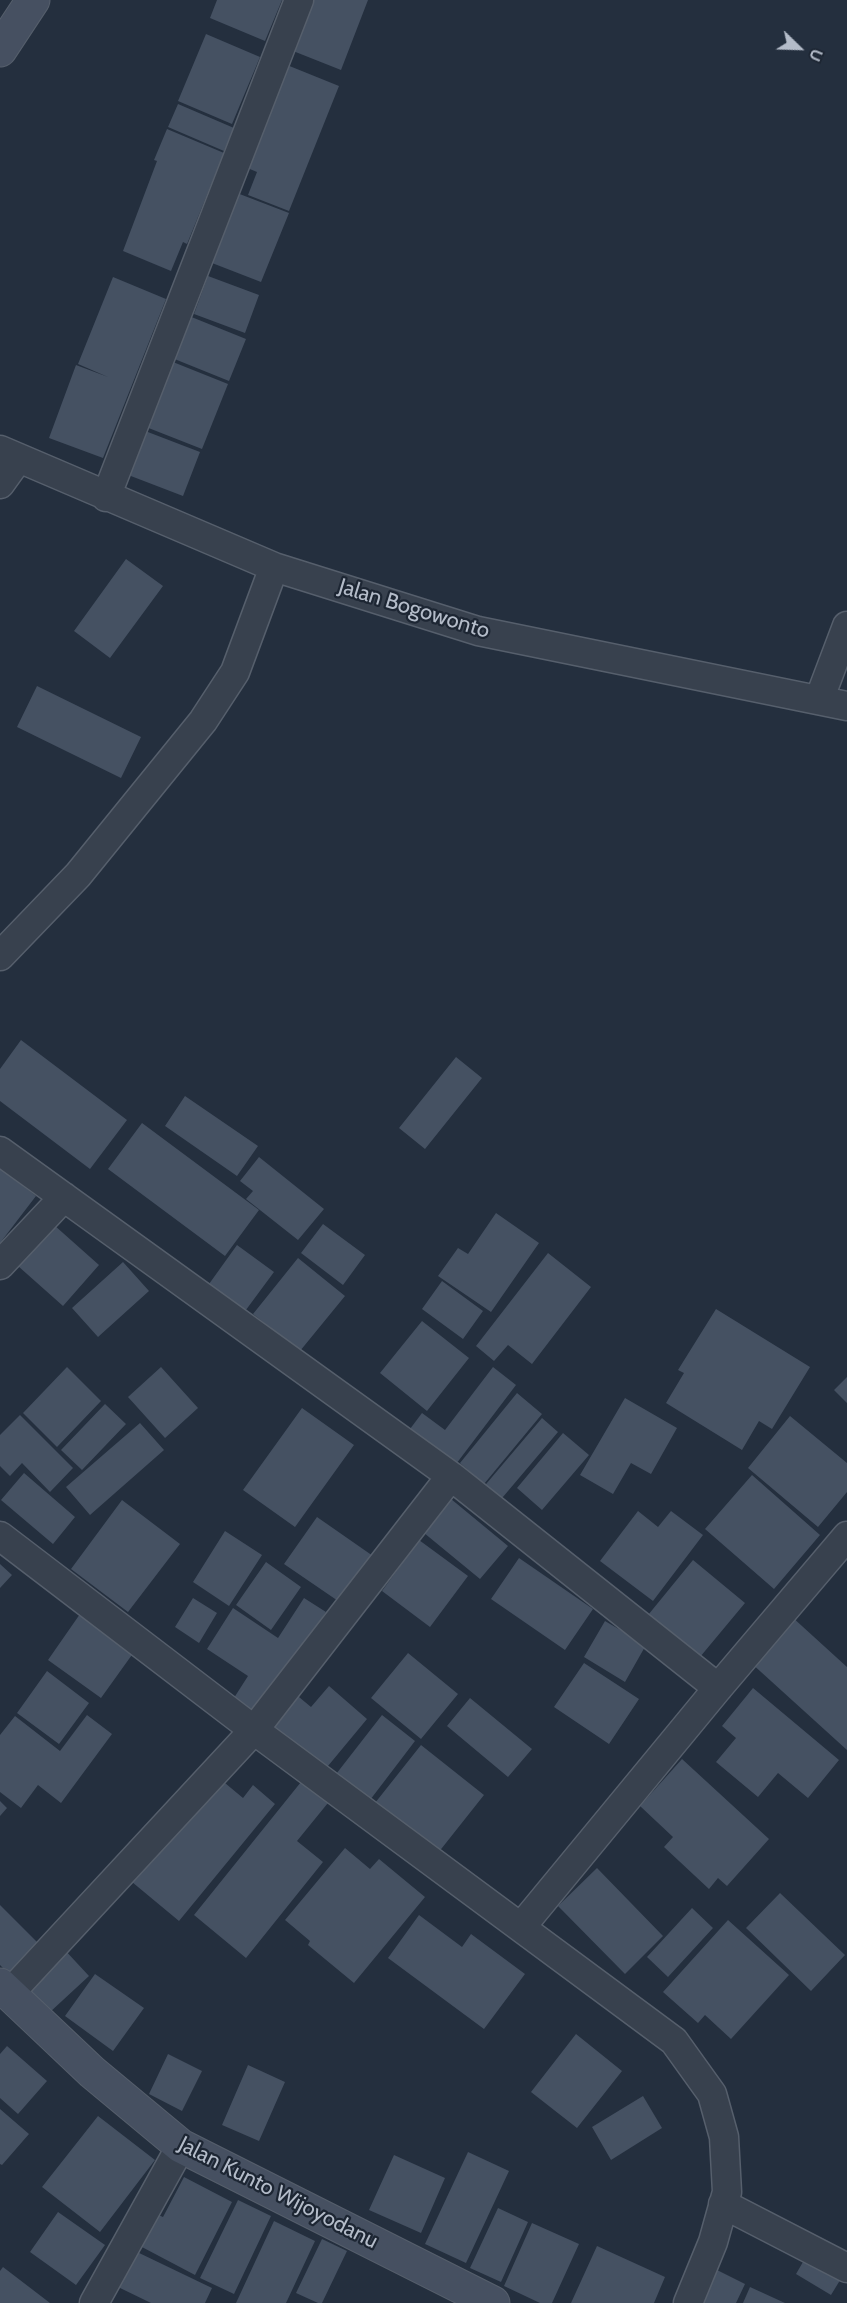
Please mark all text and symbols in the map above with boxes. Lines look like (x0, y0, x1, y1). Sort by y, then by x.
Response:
north arrow (769, 18, 829, 78)
text: U (805, 46, 827, 64)
street label: Jalan Bogowonto (335, 573, 493, 645)
street label: Jalan Kunto Wijoyodanu (174, 2131, 382, 2255)

